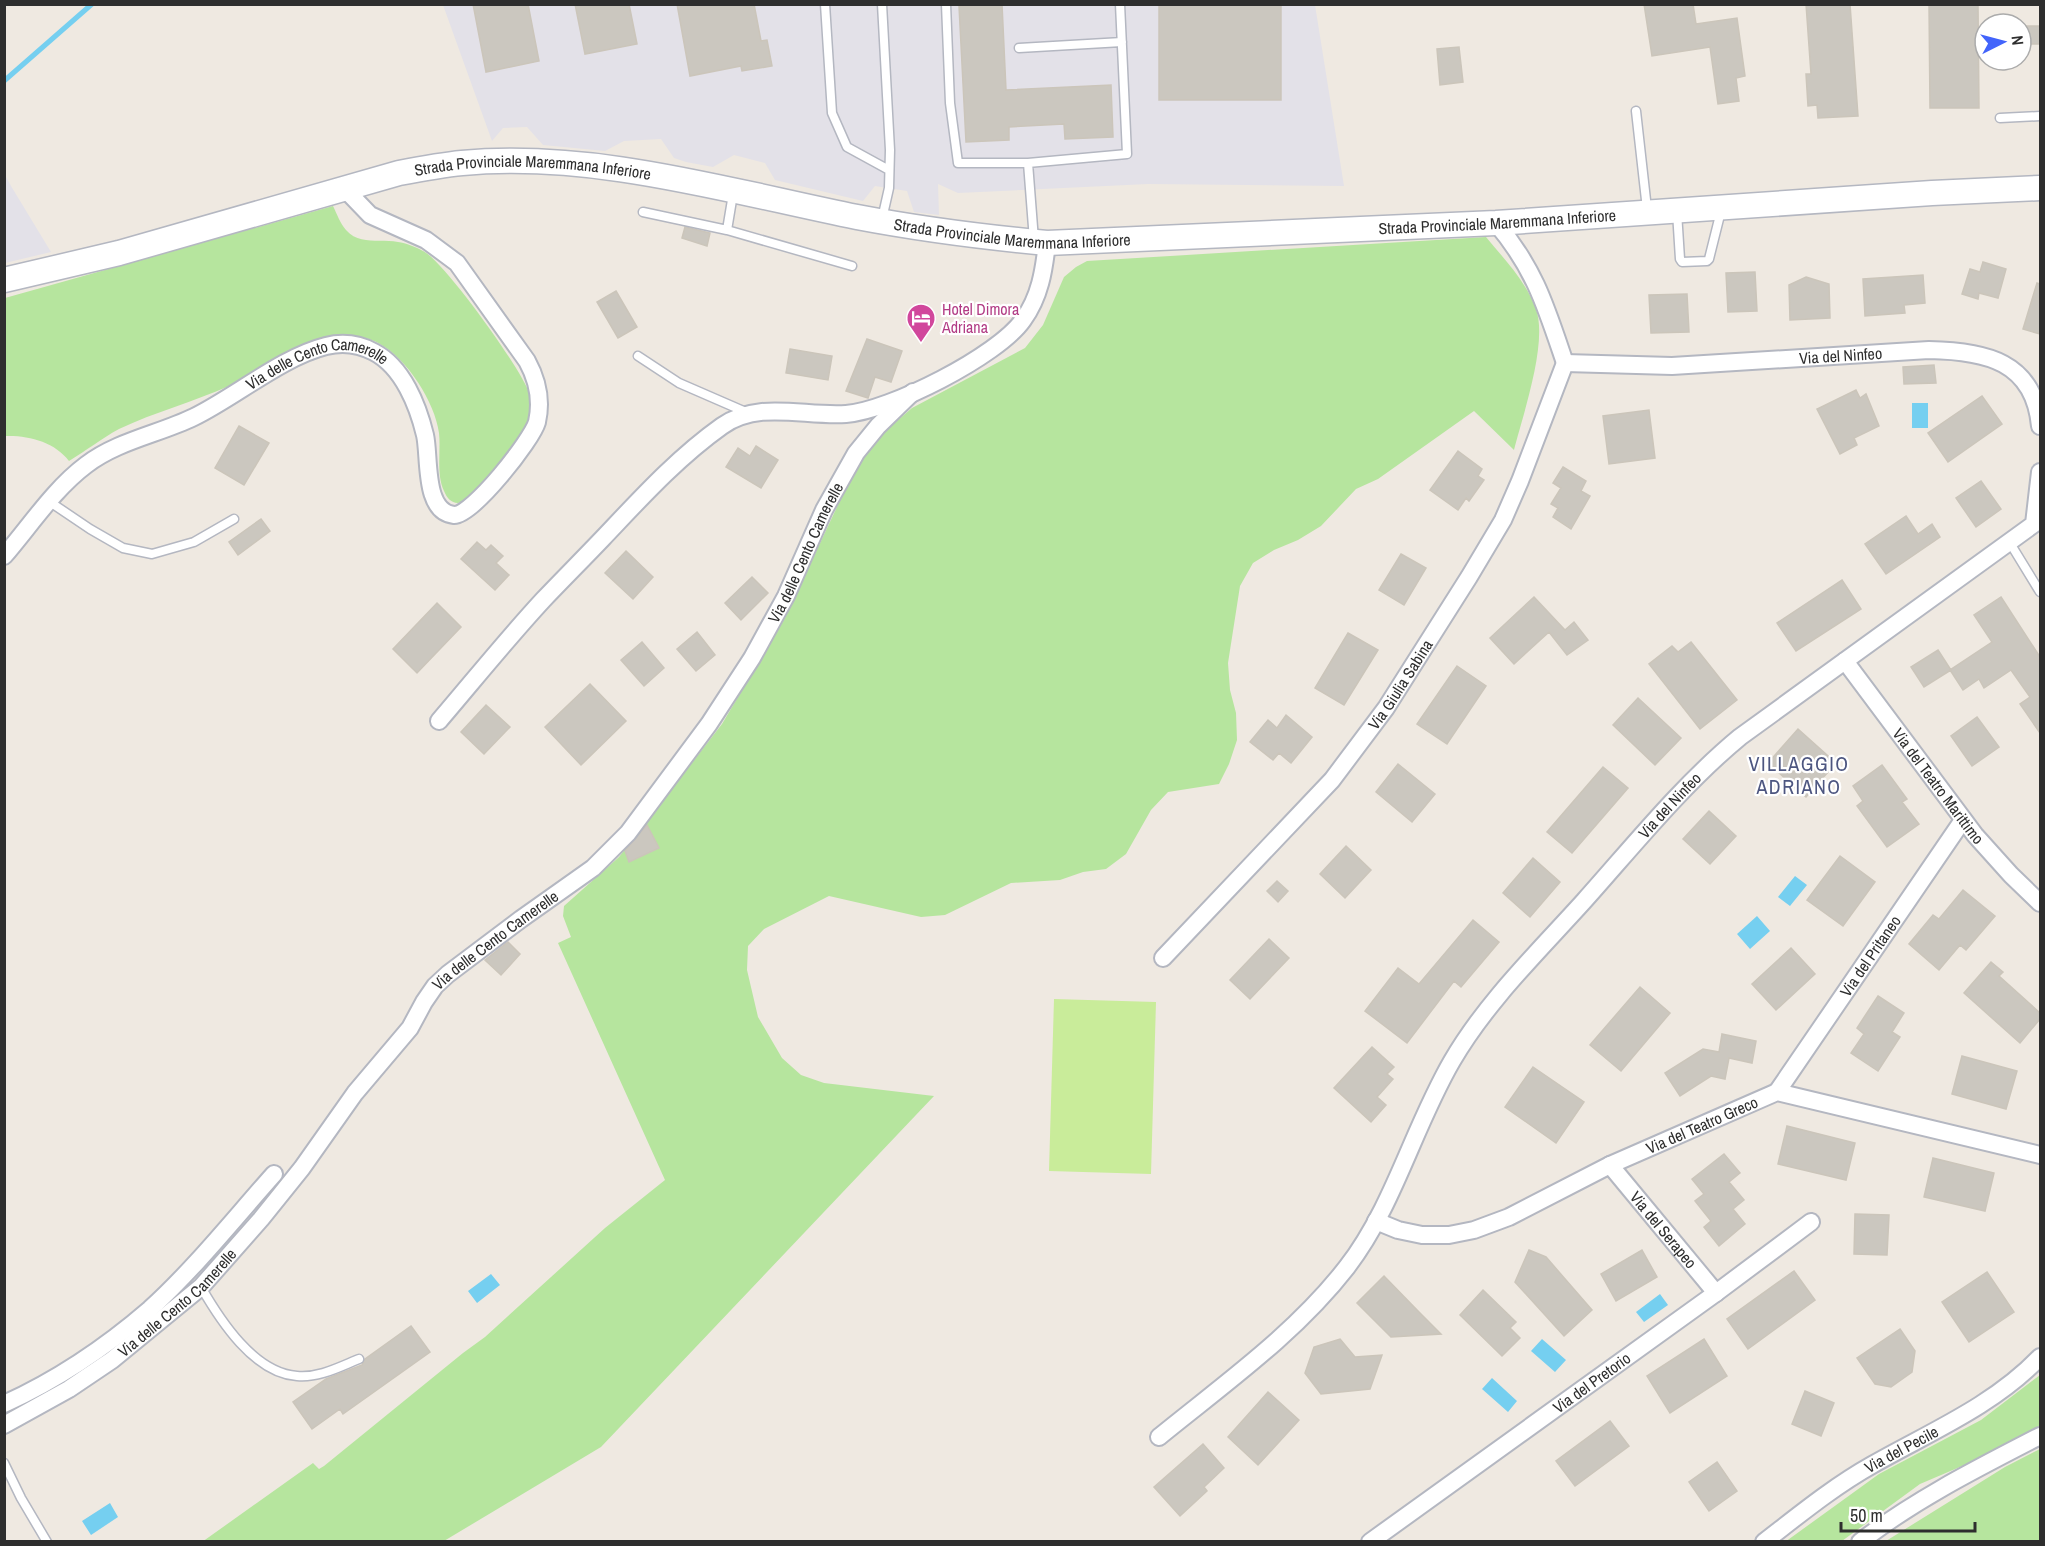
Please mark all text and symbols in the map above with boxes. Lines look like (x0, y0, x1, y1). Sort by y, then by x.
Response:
north arrow (1973, 12, 2033, 72)
text: N (2006, 35, 2029, 46)
street label: Strada Provinciale Maremmana Inferiore (412, 150, 653, 185)
street label: Strada Provinciale Maremmana Inferiore (1378, 204, 1617, 239)
street label: Strada Provinciale Maremmana Inferiore (892, 213, 1131, 254)
place label: Hotel Dimora Adriana (941, 298, 1020, 338)
hotel icon: Hotel Dimora Adriana (905, 302, 937, 344)
street label: Via delle Cento Camerelle (241, 333, 394, 395)
street label: Via del Ninfeo (1799, 342, 1883, 369)
street label: Via delle Cento Camerelle (762, 478, 848, 627)
street label: Via Giulia Sabina (1363, 635, 1438, 734)
street label: Via del Teatro Marittimo (1888, 723, 1989, 849)
district label: VILLAGGIO ADRIANO (1748, 750, 1850, 800)
street label: Via del Ninfeo (1633, 767, 1706, 843)
street label: Via delle Cento Camerelle (427, 885, 563, 995)
street label: Via del Pritaneo (1835, 911, 1906, 1001)
street label: Via del Teatro Greco (1643, 1091, 1761, 1159)
street label: Via del Serapeo (1625, 1187, 1702, 1273)
street label: Via delle Cento Camerelle (113, 1244, 241, 1362)
street label: Via del Pretorio (1548, 1347, 1635, 1418)
street label: Via del Pecile (1860, 1420, 1942, 1478)
scale bar (1841, 1495, 1974, 1533)
text: 50 m (1850, 1503, 1883, 1528)

